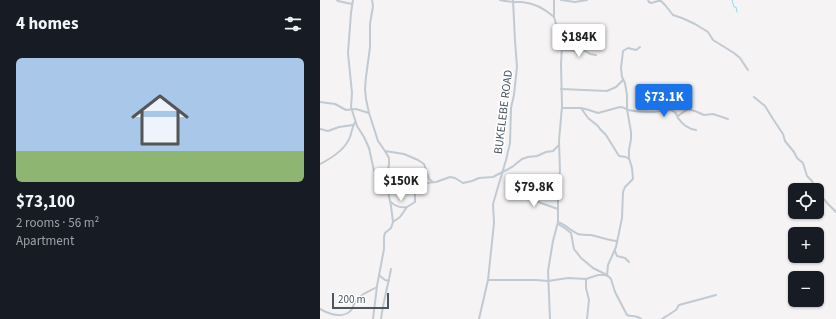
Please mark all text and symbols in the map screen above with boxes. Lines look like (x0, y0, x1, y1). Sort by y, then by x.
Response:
text: 4 homes (16, 12, 78, 36)
icon: filters (282, 13, 304, 35)
pin: $184K (551, 24, 607, 58)
text: $184K (561, 28, 597, 46)
street label: BUKELEBE ROAD (490, 69, 517, 155)
icon: home (124, 84, 196, 156)
pin: $73.1K (631, 84, 697, 118)
text: $73.1K (644, 88, 684, 106)
pin: $150K (373, 168, 429, 202)
text: $150K (383, 172, 419, 190)
pin: $79.8K (501, 174, 567, 208)
text: $79.8K (514, 178, 554, 196)
map controls (788, 183, 824, 307)
button: locate (788, 183, 824, 219)
text: $73,100 (16, 190, 75, 214)
text: 2 rooms · 56 m² (16, 214, 99, 232)
button: + (788, 227, 824, 263)
text: Apartment (16, 232, 74, 250)
button: − (788, 271, 824, 307)
scale bar (332, 291, 389, 310)
text: 200 m (338, 292, 366, 307)

